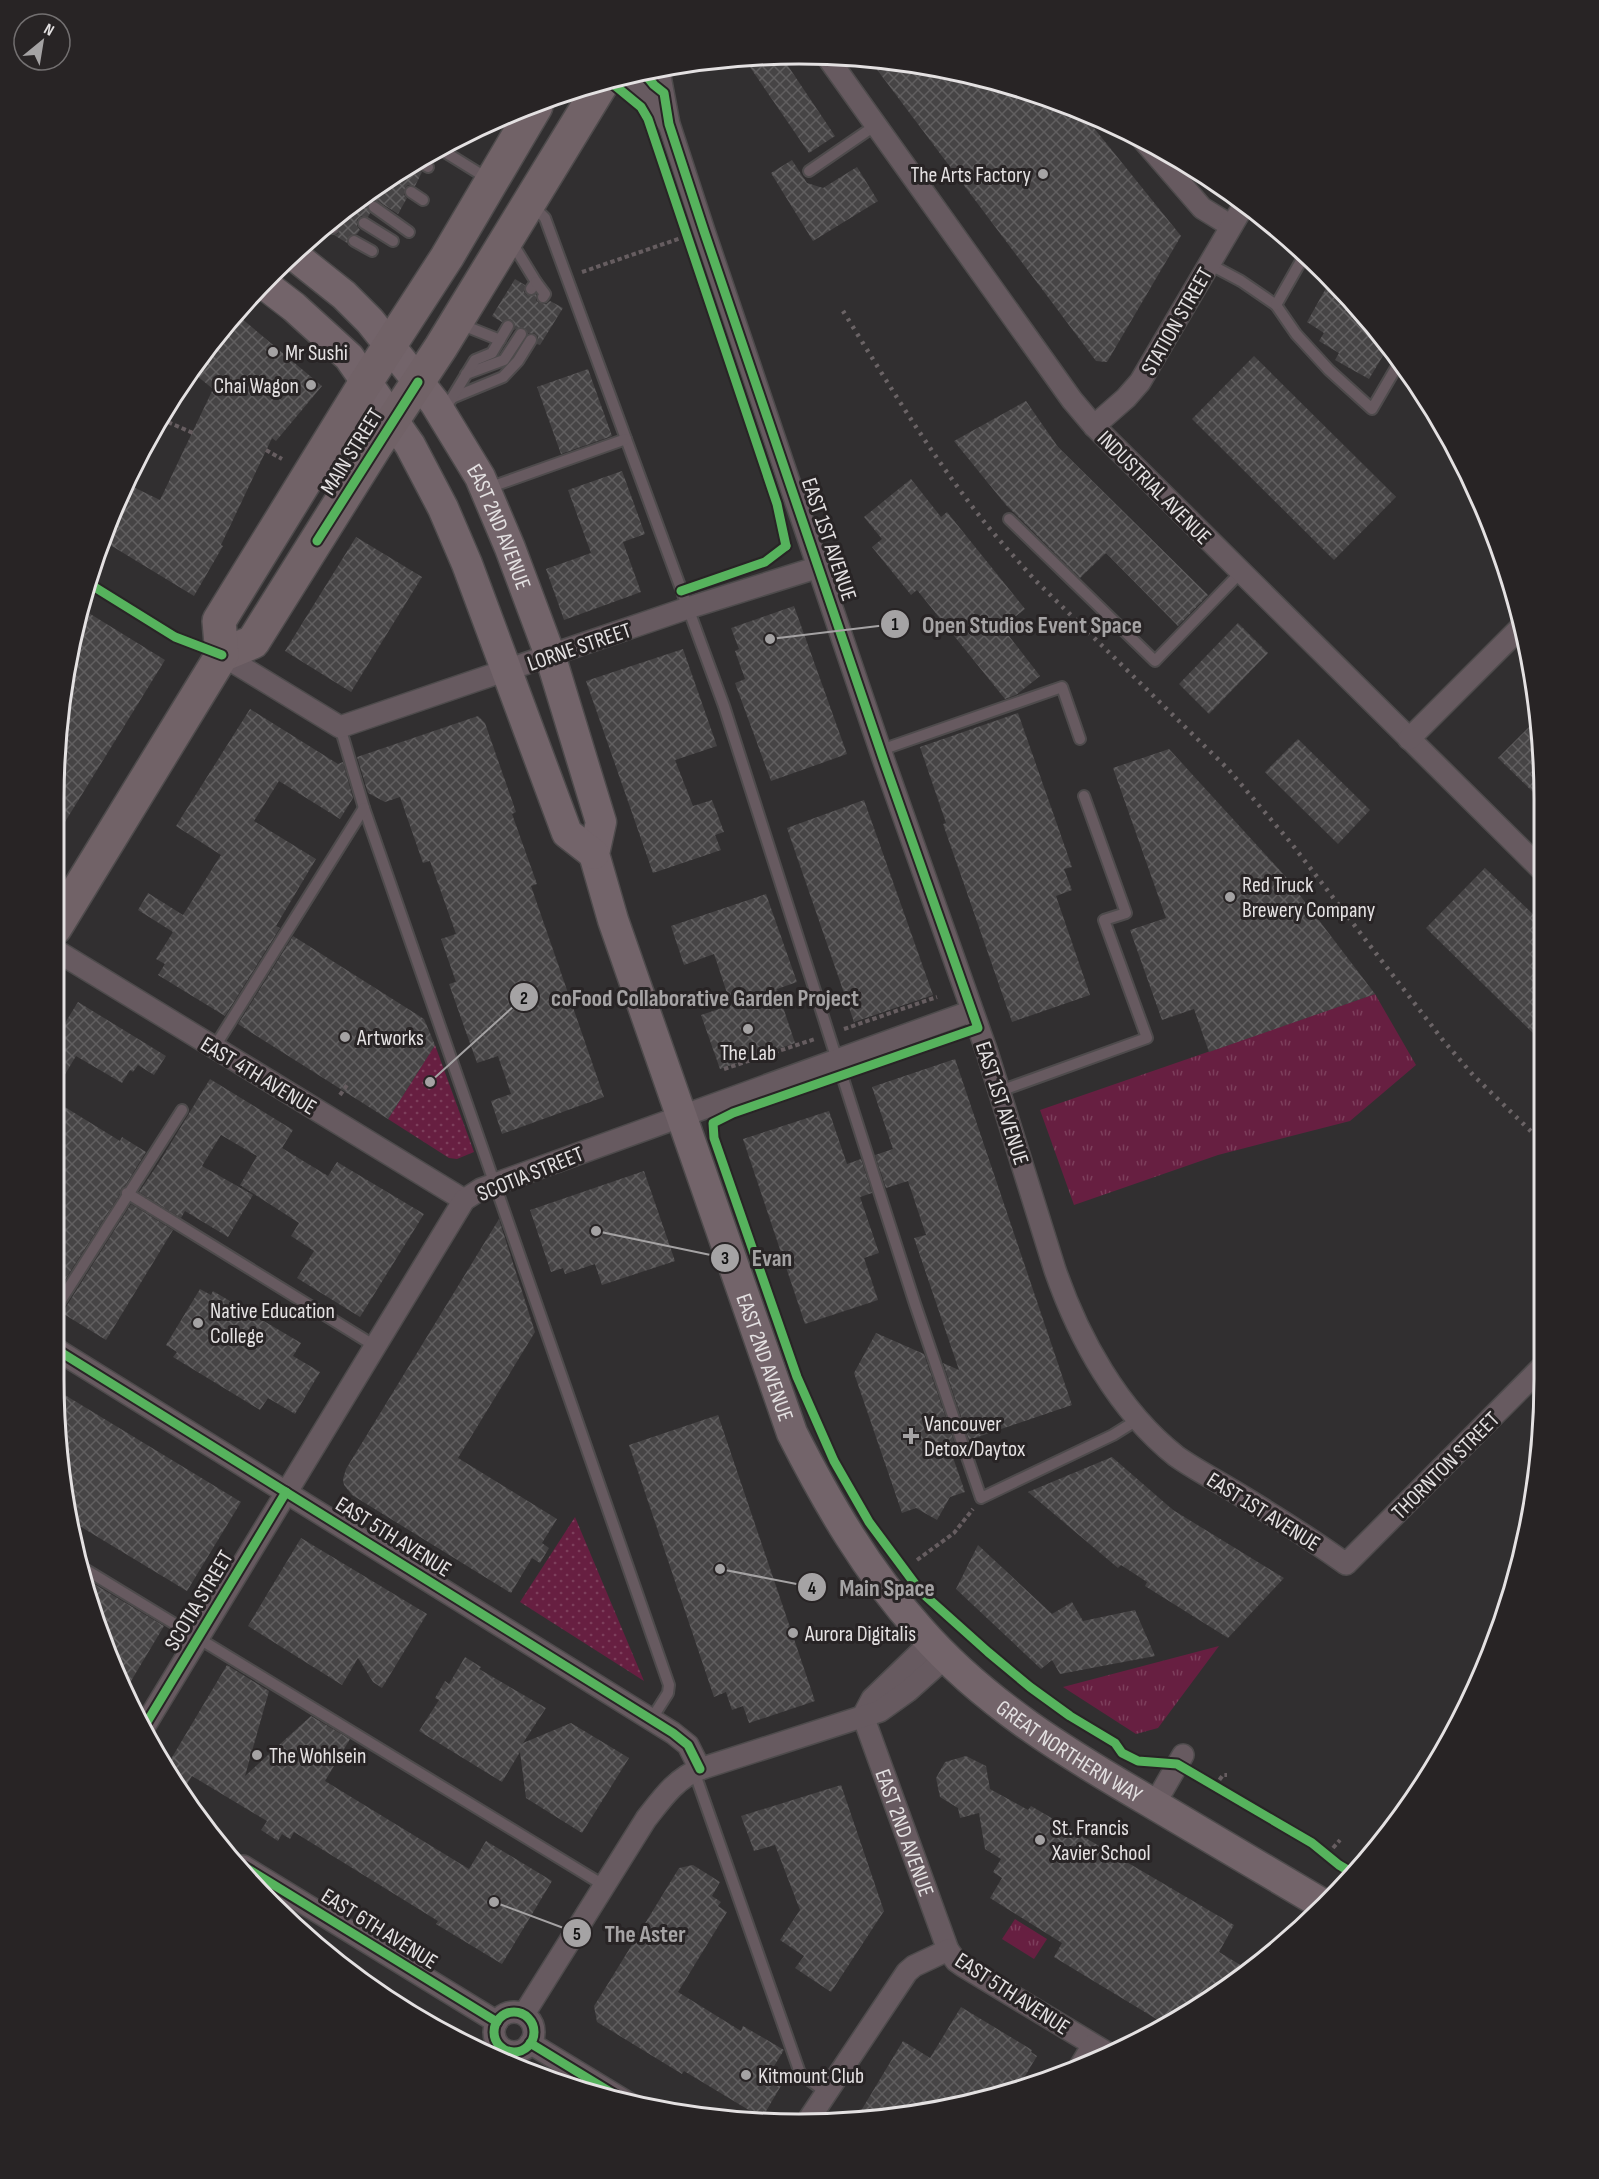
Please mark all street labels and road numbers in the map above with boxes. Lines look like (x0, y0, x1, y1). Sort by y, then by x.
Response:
street label: STATION STREET (1136, 263, 1219, 381)
street label: MAIN STREET (315, 403, 389, 500)
street label: INDUSTRIAL AVENUE (1091, 425, 1217, 551)
street label: EAST 2ND AVENUE (460, 459, 536, 594)
street label: EAST 1ST AVENUE (795, 474, 862, 605)
street label: LORNE STREET (524, 617, 635, 678)
street label: EAST 4TH AVENUE (195, 1031, 321, 1121)
street label: EAST 1ST AVENUE (969, 1038, 1034, 1169)
street label: SCOTIA STREET (474, 1141, 588, 1208)
street label: EAST 2ND AVENUE (729, 1290, 799, 1425)
street label: THORNTON STREET (1386, 1406, 1506, 1526)
street label: EAST 1ST AVENUE (1202, 1467, 1325, 1558)
street label: EAST 5TH AVENUE (330, 1491, 456, 1584)
street label: SCOTIA STREET (159, 1546, 240, 1656)
street label: GREAT NORTHERN WAY (990, 1695, 1147, 1809)
street label: EAST 2ND AVENUE (868, 1766, 939, 1900)
street label: EAST 6TH AVENUE (316, 1883, 442, 1976)
street label: EAST 5TH AVENUE (950, 1947, 1075, 2041)

